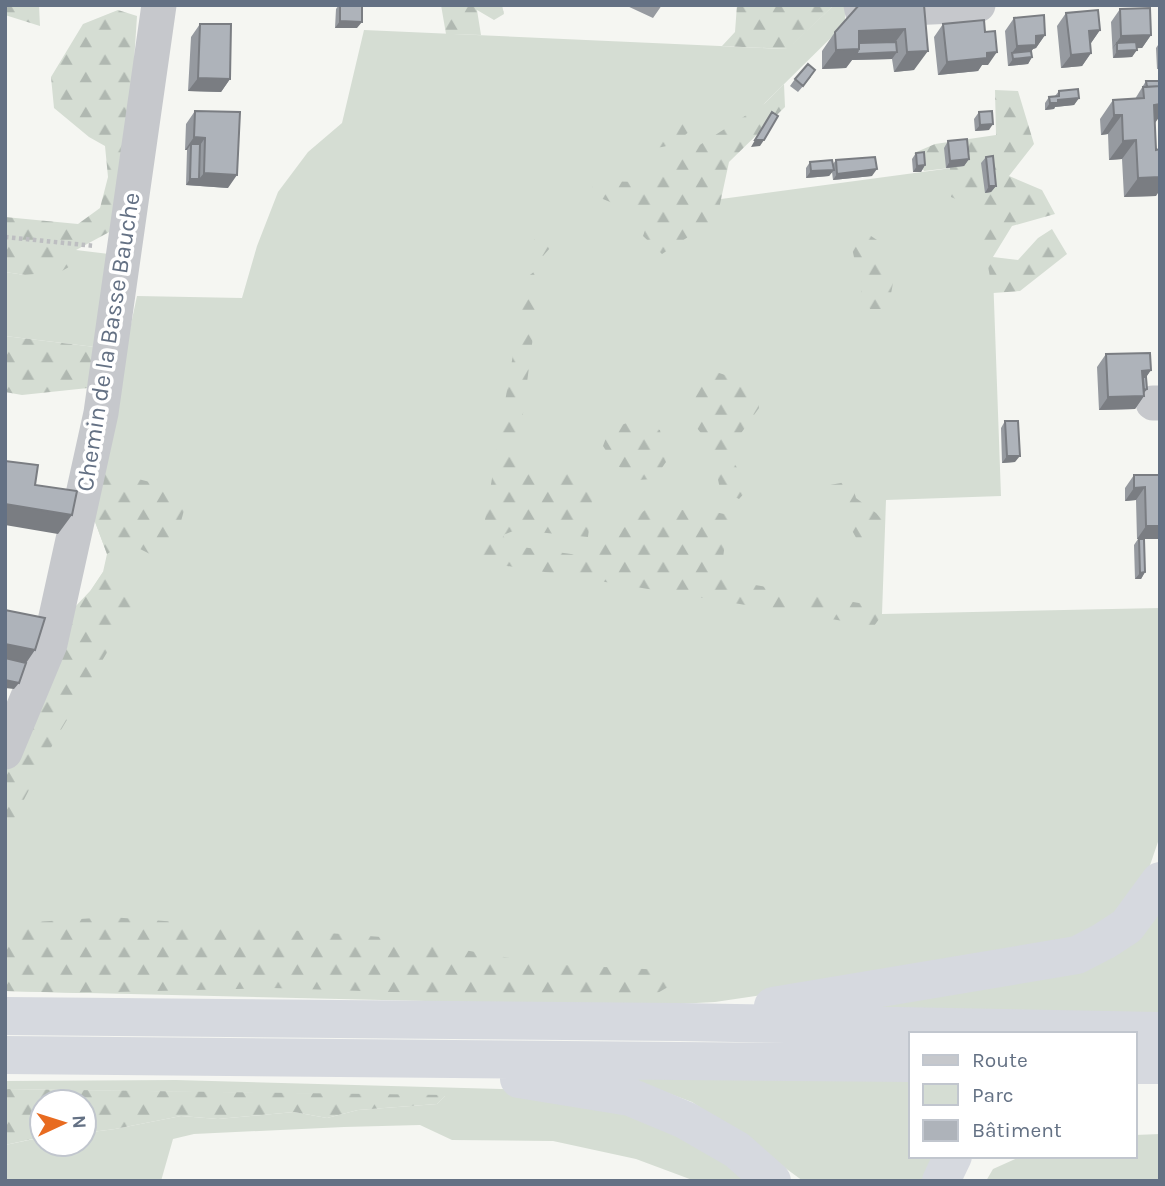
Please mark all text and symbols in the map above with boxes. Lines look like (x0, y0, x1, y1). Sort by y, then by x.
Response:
street label: Chemin de la Basse Bauche (71, 190, 145, 494)
legend (909, 1032, 1137, 1158)
text: Route (972, 1048, 1028, 1072)
text: Parc (972, 1083, 1014, 1107)
north arrow (28, 1088, 98, 1158)
text: N (68, 1114, 90, 1129)
text: Bâtiment (972, 1118, 1062, 1142)

